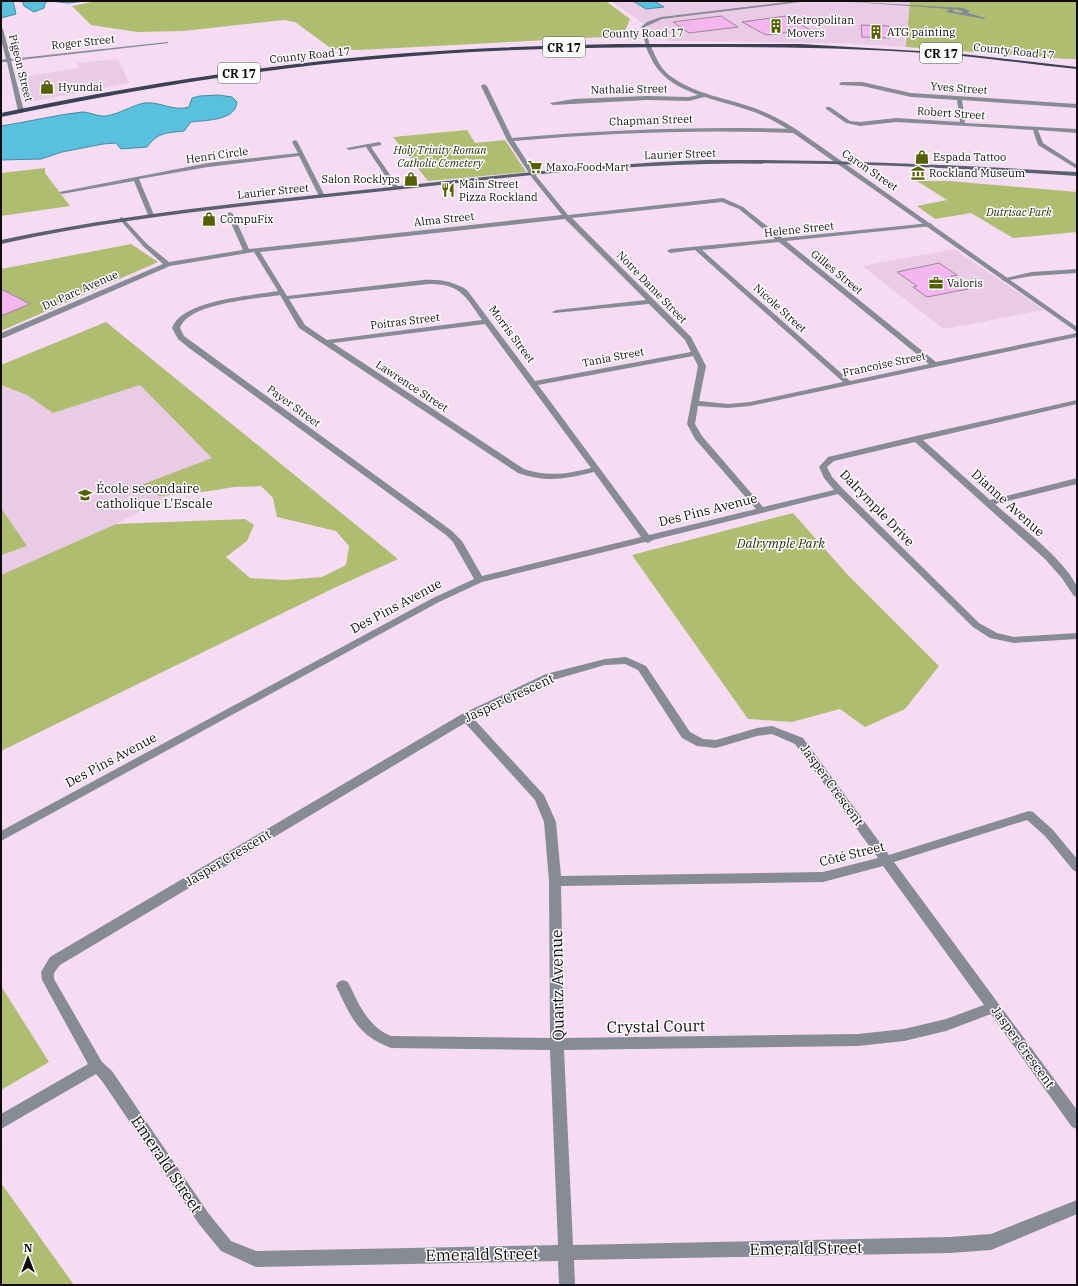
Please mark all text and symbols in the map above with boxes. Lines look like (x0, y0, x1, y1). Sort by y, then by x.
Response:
place label: Metropolitan Movers (787, 13, 854, 40)
building icon: Metropolitan Movers (768, 18, 784, 34)
building icon: ATG painting (868, 24, 884, 40)
street label: County Road 17 (602, 25, 684, 41)
place label: ATG painting (887, 25, 955, 39)
street label: Roger Street (51, 32, 115, 52)
street label: Pigeon Street (6, 33, 36, 103)
road number: CR 17 (543, 37, 585, 57)
street label: County Road 17 (973, 40, 1055, 62)
road number: CR 17 (920, 43, 962, 63)
street label: County Road 17 (269, 44, 351, 66)
road number: CR 17 (218, 63, 260, 83)
shop icon: Hyundai (39, 79, 55, 95)
street label: Yves Street (930, 79, 988, 97)
place label: Hyundai (58, 80, 103, 94)
street label: Nathalie Street (590, 81, 668, 97)
street label: Robert Street (916, 104, 986, 122)
street label: Chapman Street (609, 112, 693, 128)
park label: Holy Trinity Roman Catholic Cemetery (393, 143, 487, 170)
street label: Henri Circle (185, 144, 249, 166)
street label: Laurier Street (644, 146, 716, 162)
street label: Caron Street (839, 146, 901, 194)
shop icon: Espada Tattoo (914, 149, 930, 165)
place label: Espada Tattoo (933, 150, 1006, 164)
supermarket icon: Maxo Food Mart (527, 159, 543, 175)
place label: Maxo Food Mart (546, 160, 629, 174)
museum icon: Rockland Museum (910, 165, 926, 181)
place label: Rockland Museum (929, 166, 1026, 180)
shop icon: Salon Rocklyps (403, 171, 419, 187)
place label: Salon Rocklyps (322, 172, 400, 186)
place label: Main Street Pizza Rockland (459, 177, 538, 204)
street label: Laurier Street (237, 180, 310, 202)
restaurant icon: Main Street Pizza Rockland (440, 182, 456, 198)
park label: Dutrisac Park (985, 205, 1052, 219)
street label: Alma Street (413, 209, 475, 229)
shop icon: CompuFix (201, 211, 217, 227)
place label: CompuFix (220, 212, 274, 226)
street label: Helene Street (763, 218, 835, 240)
street label: Gilles Street (808, 247, 866, 297)
street label: Notre Dame Street (614, 248, 690, 326)
street label: Du Parc Avenue (40, 267, 120, 313)
office icon: Valoris (928, 275, 944, 291)
place label: Valoris (947, 276, 983, 290)
street label: Nicole Street (751, 281, 809, 336)
street label: Morris Street (486, 303, 538, 365)
street label: Poitras Street (369, 310, 441, 332)
street label: Tania Street (581, 344, 645, 370)
street label: Francoise Street (841, 348, 927, 380)
street label: Lawrence Street (373, 357, 451, 415)
street label: Payer Street (265, 382, 324, 430)
street label: Dalrymple Drive (836, 466, 918, 550)
street label: Dianne Avenue (968, 466, 1048, 540)
place label: École secondaire catholique L'Escale (96, 480, 213, 512)
school or university icon: École secondaire catholique L'Escale (77, 487, 93, 503)
street label: Des Pins Avenue (657, 490, 759, 530)
park label: Dalrymple Park (736, 535, 825, 552)
street label: Des Pins Avenue (347, 575, 445, 637)
street label: Jasper Crescent (461, 670, 557, 726)
street label: Des Pins Avenue (62, 729, 160, 791)
street label: Jasper Crescent (797, 741, 868, 830)
street label: Jasper Crescent (182, 826, 274, 890)
street label: Côté Street (818, 838, 887, 870)
street label: Quartz Avenue (546, 929, 568, 1041)
street label: Jasper Crescent (988, 1003, 1059, 1092)
street label: Crystal Court (606, 1015, 706, 1037)
street label: Emerald Street (127, 1112, 207, 1217)
street label: Emerald Street (749, 1237, 863, 1259)
north arrow (8, 1238, 48, 1278)
text: N (24, 1241, 33, 1255)
street label: Emerald Street (425, 1243, 539, 1265)

